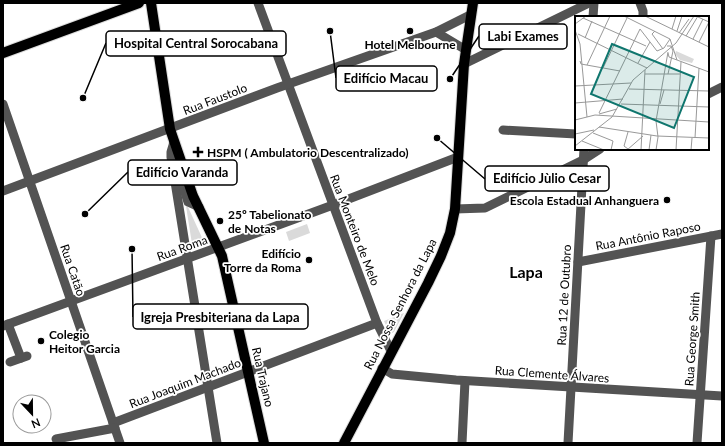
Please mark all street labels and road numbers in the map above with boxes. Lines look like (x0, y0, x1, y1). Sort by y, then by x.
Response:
street label: Rua Faustolo (181, 80, 249, 118)
street label: Rua Monteiro de Melo (327, 172, 383, 288)
street label: Rua Antônio Raposo (594, 218, 702, 254)
street label: Rua Roma (155, 232, 209, 264)
street label: Rua Nossa Senhora da Lapa (360, 236, 440, 372)
street label: Rua Catão (57, 242, 89, 298)
street label: Rua 12 de Outubro (554, 244, 574, 346)
street label: Rua George Smith (681, 291, 703, 387)
street label: Rua Trajano (249, 346, 277, 409)
street label: Rua Joaquim Machado (127, 355, 243, 411)
street label: Rua Clemente Álvares (494, 363, 610, 385)

